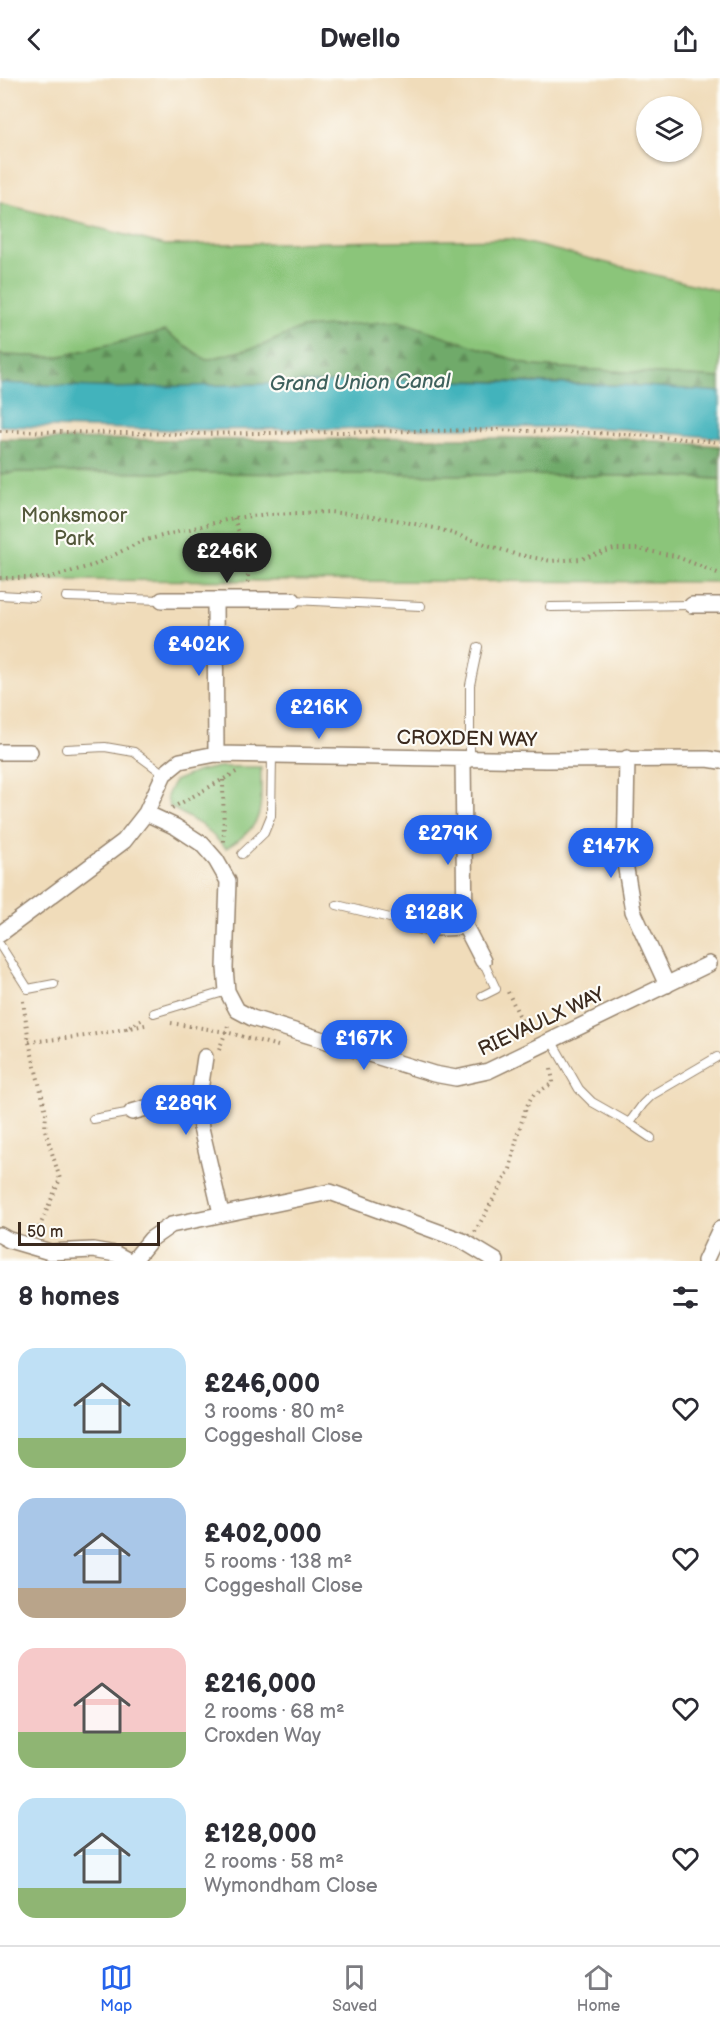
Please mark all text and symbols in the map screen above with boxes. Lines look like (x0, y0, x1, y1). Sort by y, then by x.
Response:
icon: back (18, 23, 51, 56)
text: Dwello (320, 23, 400, 55)
icon: share (669, 23, 702, 56)
map controls (636, 96, 702, 162)
button: layers (636, 96, 702, 162)
water label: Grand Union Canal (269, 368, 452, 397)
park label: Monksmoor Park (21, 504, 128, 551)
pin: £246K (185, 533, 269, 584)
text: £246K (196, 540, 258, 564)
pin: £402K (157, 626, 241, 677)
text: £402K (168, 633, 230, 657)
pin: £216K (277, 689, 361, 740)
text: £216K (290, 696, 348, 720)
street label: CROXDEN WAY (397, 726, 538, 752)
pin: £279K (406, 815, 490, 866)
text: £279K (418, 822, 478, 846)
pin: £147K (569, 828, 653, 879)
text: £147K (582, 835, 640, 859)
pin: £128K (392, 894, 476, 945)
text: £128K (405, 901, 463, 925)
street label: RIEVAULX WAY (474, 982, 609, 1062)
pin: £167K (322, 1020, 406, 1071)
text: £167K (335, 1027, 393, 1051)
pin: £289K (144, 1085, 228, 1136)
text: £289K (155, 1092, 217, 1116)
scale bar (18, 1219, 160, 1246)
text: 50 m (27, 1223, 63, 1242)
icon: filters (669, 1281, 702, 1314)
text: 8 homes (18, 1282, 120, 1313)
text: £246,000 (204, 1369, 320, 1400)
icon: home (66, 1372, 138, 1444)
icon: heart (669, 1392, 702, 1425)
text: 3 rooms · 80 m² (204, 1400, 345, 1424)
text: Coggeshall Close (204, 1424, 363, 1448)
text: £402,000 (204, 1519, 322, 1550)
icon: home (66, 1522, 138, 1594)
icon: heart (669, 1542, 702, 1575)
text: 5 rooms · 138 m² (204, 1550, 352, 1574)
text: Coggeshall Close (204, 1574, 363, 1598)
text: £216,000 (204, 1669, 316, 1700)
icon: home (66, 1672, 138, 1744)
icon: heart (669, 1692, 702, 1725)
text: 2 rooms · 68 m² (204, 1700, 345, 1724)
text: Croxden Way (204, 1724, 321, 1748)
text: £128,000 (204, 1819, 317, 1850)
icon: home (66, 1822, 138, 1894)
icon: heart (669, 1842, 702, 1875)
text: 2 rooms · 58 m² (204, 1850, 344, 1874)
text: Wymondham Close (204, 1874, 378, 1898)
tab: Map (100, 1961, 133, 2016)
tab: Saved (332, 1961, 377, 2016)
tab: Home (577, 1961, 620, 2016)

